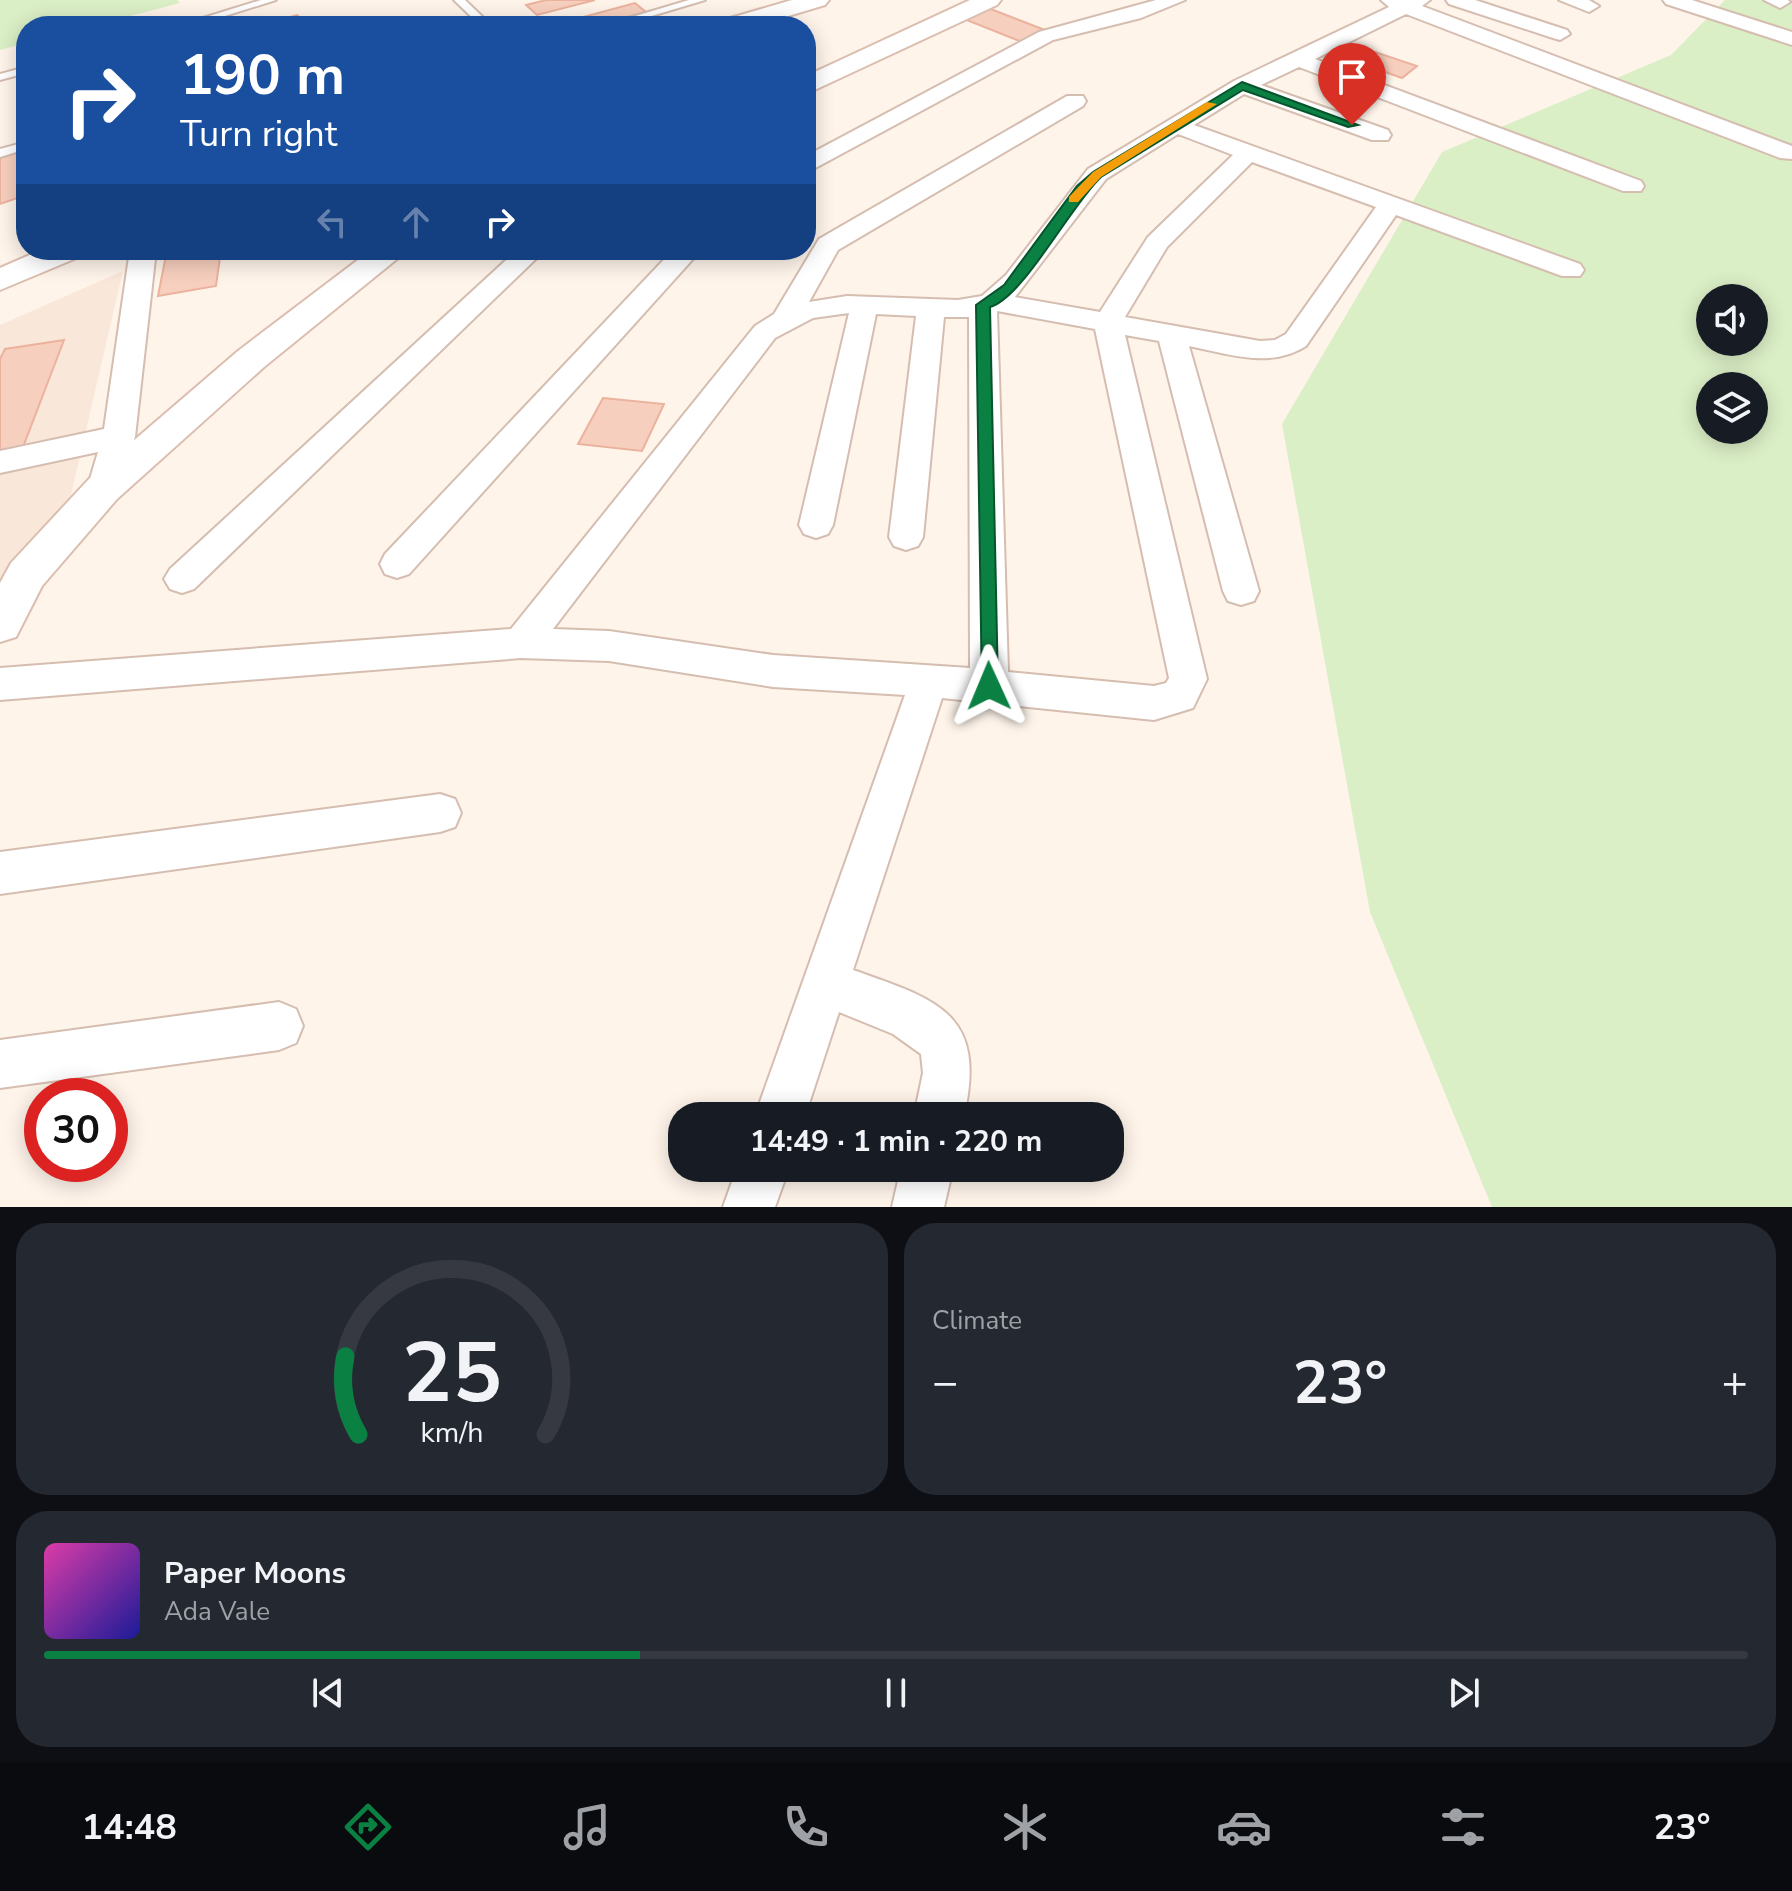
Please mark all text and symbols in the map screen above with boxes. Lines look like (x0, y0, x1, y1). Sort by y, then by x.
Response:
text: 190 m (180, 37, 345, 114)
pin (1318, 43, 1386, 125)
icon: right (48, 48, 152, 152)
icon: arrive (1330, 55, 1374, 99)
text: Turn right (180, 110, 337, 159)
icon: left (310, 200, 354, 244)
icon: ahead (394, 200, 438, 244)
icon: right (478, 200, 522, 244)
map controls (1696, 284, 1768, 444)
button: sound (1696, 284, 1768, 356)
button: layers (1696, 372, 1768, 444)
position arrow (947, 644, 1031, 728)
speed limit sign: 30 (24, 1078, 128, 1182)
text: 14:49 · 1 min · 220 m (750, 1121, 1042, 1162)
text: Climate (932, 1303, 1022, 1338)
text: 25 (402, 1317, 502, 1430)
text: 23° (1293, 1342, 1387, 1424)
text: − (932, 1353, 958, 1413)
text: + (1722, 1353, 1748, 1413)
text: km/h (421, 1413, 483, 1452)
text: Paper Moons (164, 1553, 346, 1594)
text: Ada Vale (164, 1594, 270, 1629)
icon: previous (306, 1671, 350, 1715)
icon: pause (874, 1671, 918, 1715)
icon: next (1442, 1671, 1486, 1715)
icon: directions (340, 1799, 396, 1855)
icon: music (559, 1799, 615, 1855)
icon: phone (778, 1799, 834, 1855)
icon: climate (997, 1799, 1053, 1855)
icon: car (1216, 1799, 1272, 1855)
icon: filters (1435, 1799, 1491, 1855)
text: 14:48 (81, 1803, 177, 1852)
text: 23° (1654, 1803, 1710, 1852)

